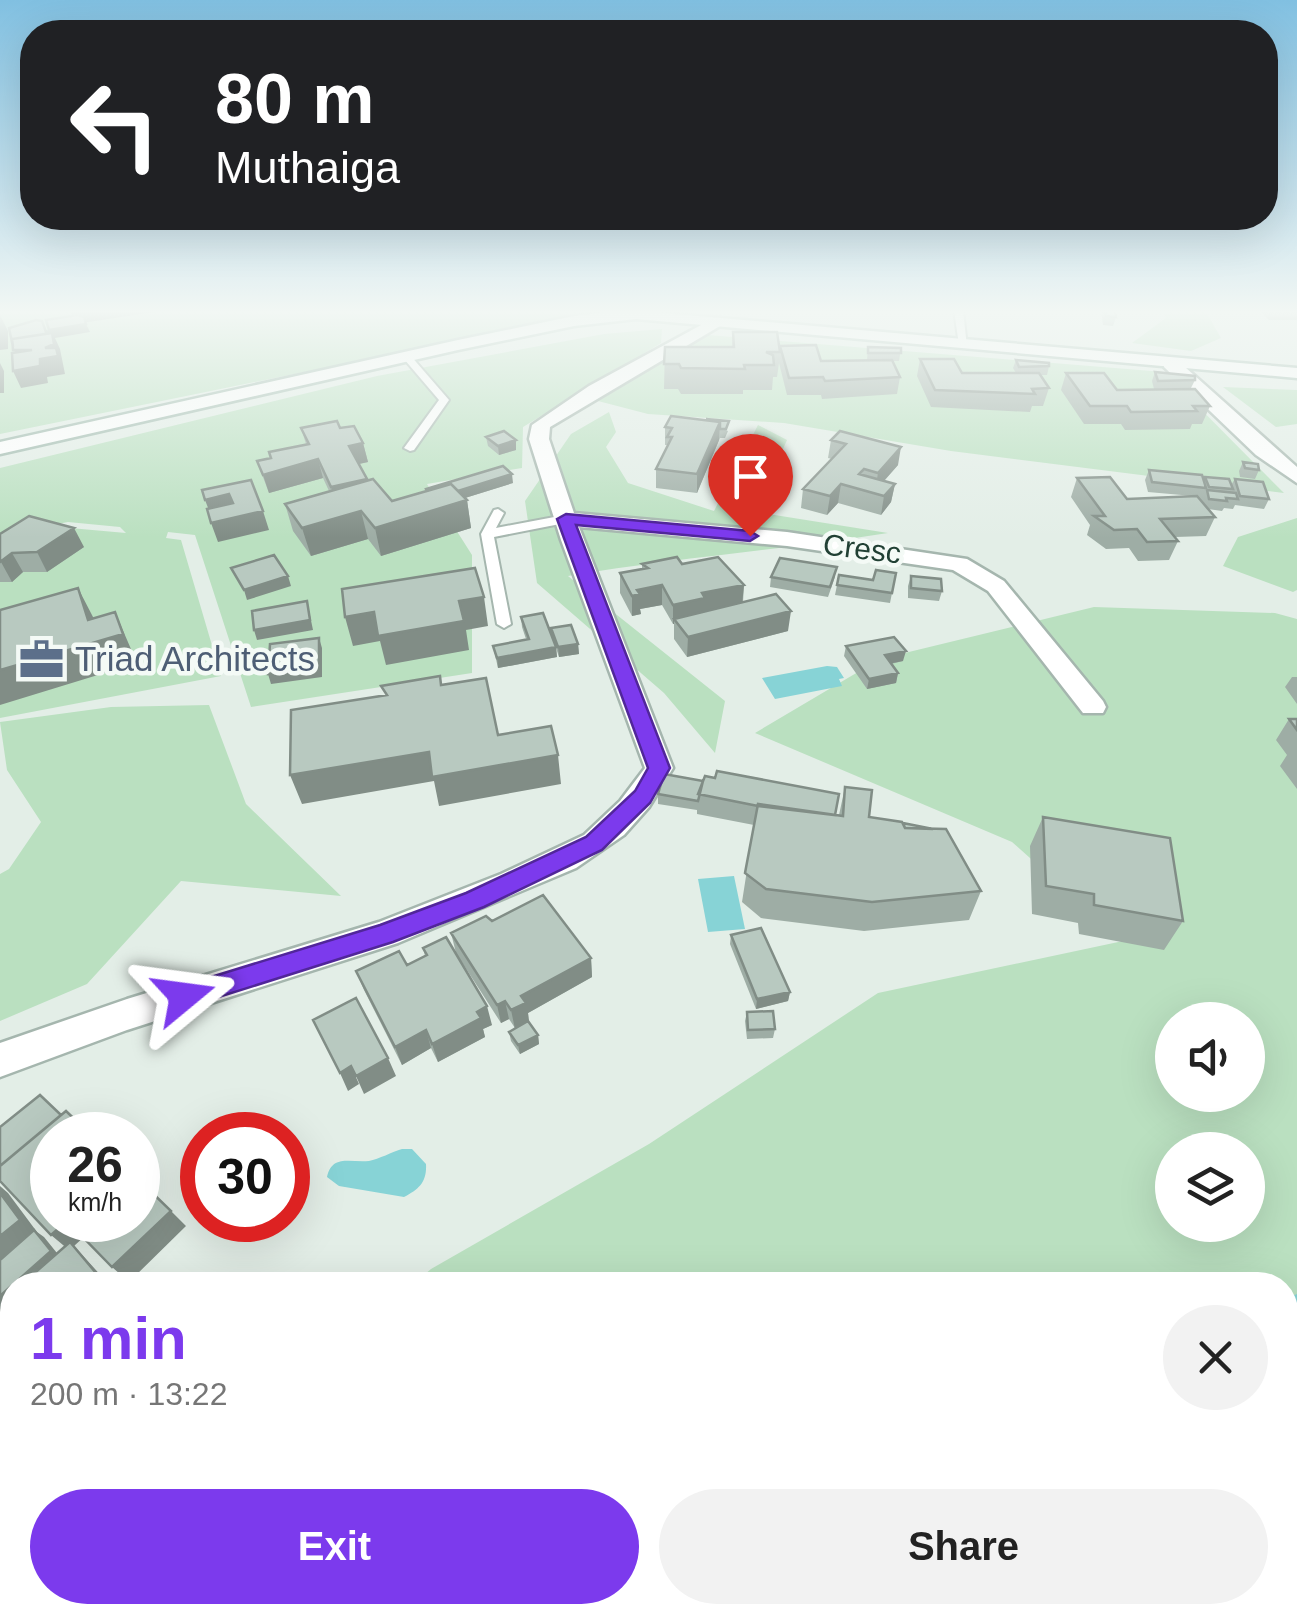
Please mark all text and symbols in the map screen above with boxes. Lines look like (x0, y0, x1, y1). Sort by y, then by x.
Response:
icon: left (50, 60, 180, 190)
text: 80 m (215, 60, 375, 138)
text: Muthaiga (215, 142, 400, 193)
pin (708, 434, 793, 537)
icon: arrive (723, 449, 778, 504)
street label: Cresc (821, 527, 903, 570)
office icon: Triad Architects (18, 635, 66, 683)
place label: Triad Architects (75, 639, 315, 678)
position arrow (132, 944, 236, 1048)
map controls (1155, 1002, 1265, 1242)
button: sound (1155, 1002, 1265, 1112)
speed limit sign: 30 (180, 1112, 310, 1242)
button: layers (1155, 1132, 1265, 1242)
text: 26 (67, 1137, 123, 1193)
text: km/h (68, 1188, 122, 1216)
text: 1 min (30, 1305, 187, 1372)
button: close (1163, 1305, 1268, 1410)
text: 200 m · 13:22 (30, 1376, 227, 1412)
button: Exit (30, 1489, 639, 1604)
button: Share (659, 1489, 1268, 1604)

